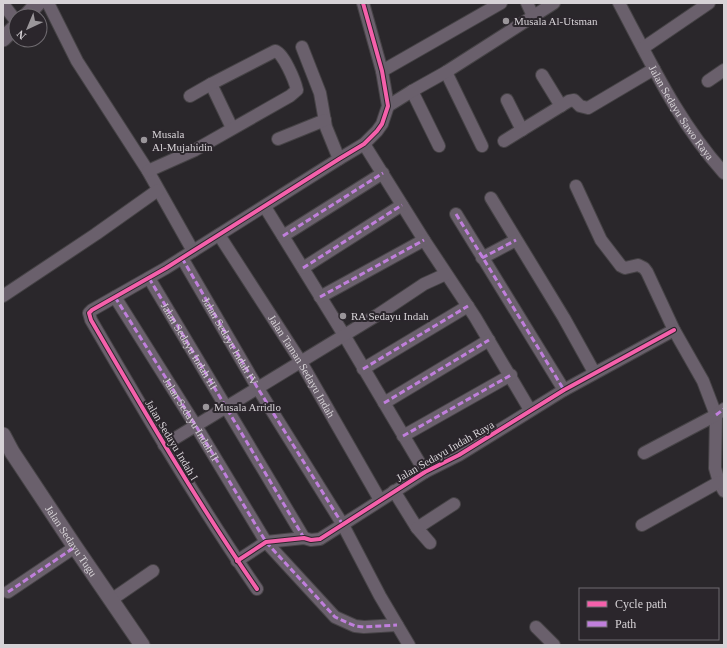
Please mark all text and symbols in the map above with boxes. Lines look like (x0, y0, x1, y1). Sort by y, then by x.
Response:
north arrow (8, 8, 48, 48)
place label: Musala Al-Utsman (514, 15, 598, 27)
marker: Musala Al-Utsman (501, 16, 511, 26)
text: N (14, 28, 28, 42)
street label: Jalan Sedayu Sawo Raya (647, 63, 716, 162)
place label: Musala Al-Mujahidin (152, 128, 213, 153)
marker: Musala Al-Mujahidin (139, 135, 149, 145)
street label: Jalan Sedayu Indah IV (200, 295, 261, 387)
street label: Jalan Sedayu Indah III (159, 300, 220, 392)
place label: RA Sedayu Indah (351, 310, 429, 322)
marker: RA Sedayu Indah (338, 311, 348, 321)
street label: Jalan Taman Sedayu Indah (266, 312, 338, 420)
street label: Jalan Sedayu Indah II (160, 375, 222, 463)
street label: Jalan Sedayu Indah I (143, 397, 201, 483)
place label: Musala Arridlo (214, 401, 281, 413)
marker: Musala Arridlo (201, 402, 211, 412)
street label: Jalan Sedayu Indah Raya (394, 418, 496, 484)
street label: Jalan Sedayu Tugu (43, 503, 100, 579)
legend (579, 588, 719, 640)
text: Cycle path (615, 597, 667, 611)
text: Path (615, 617, 636, 631)

